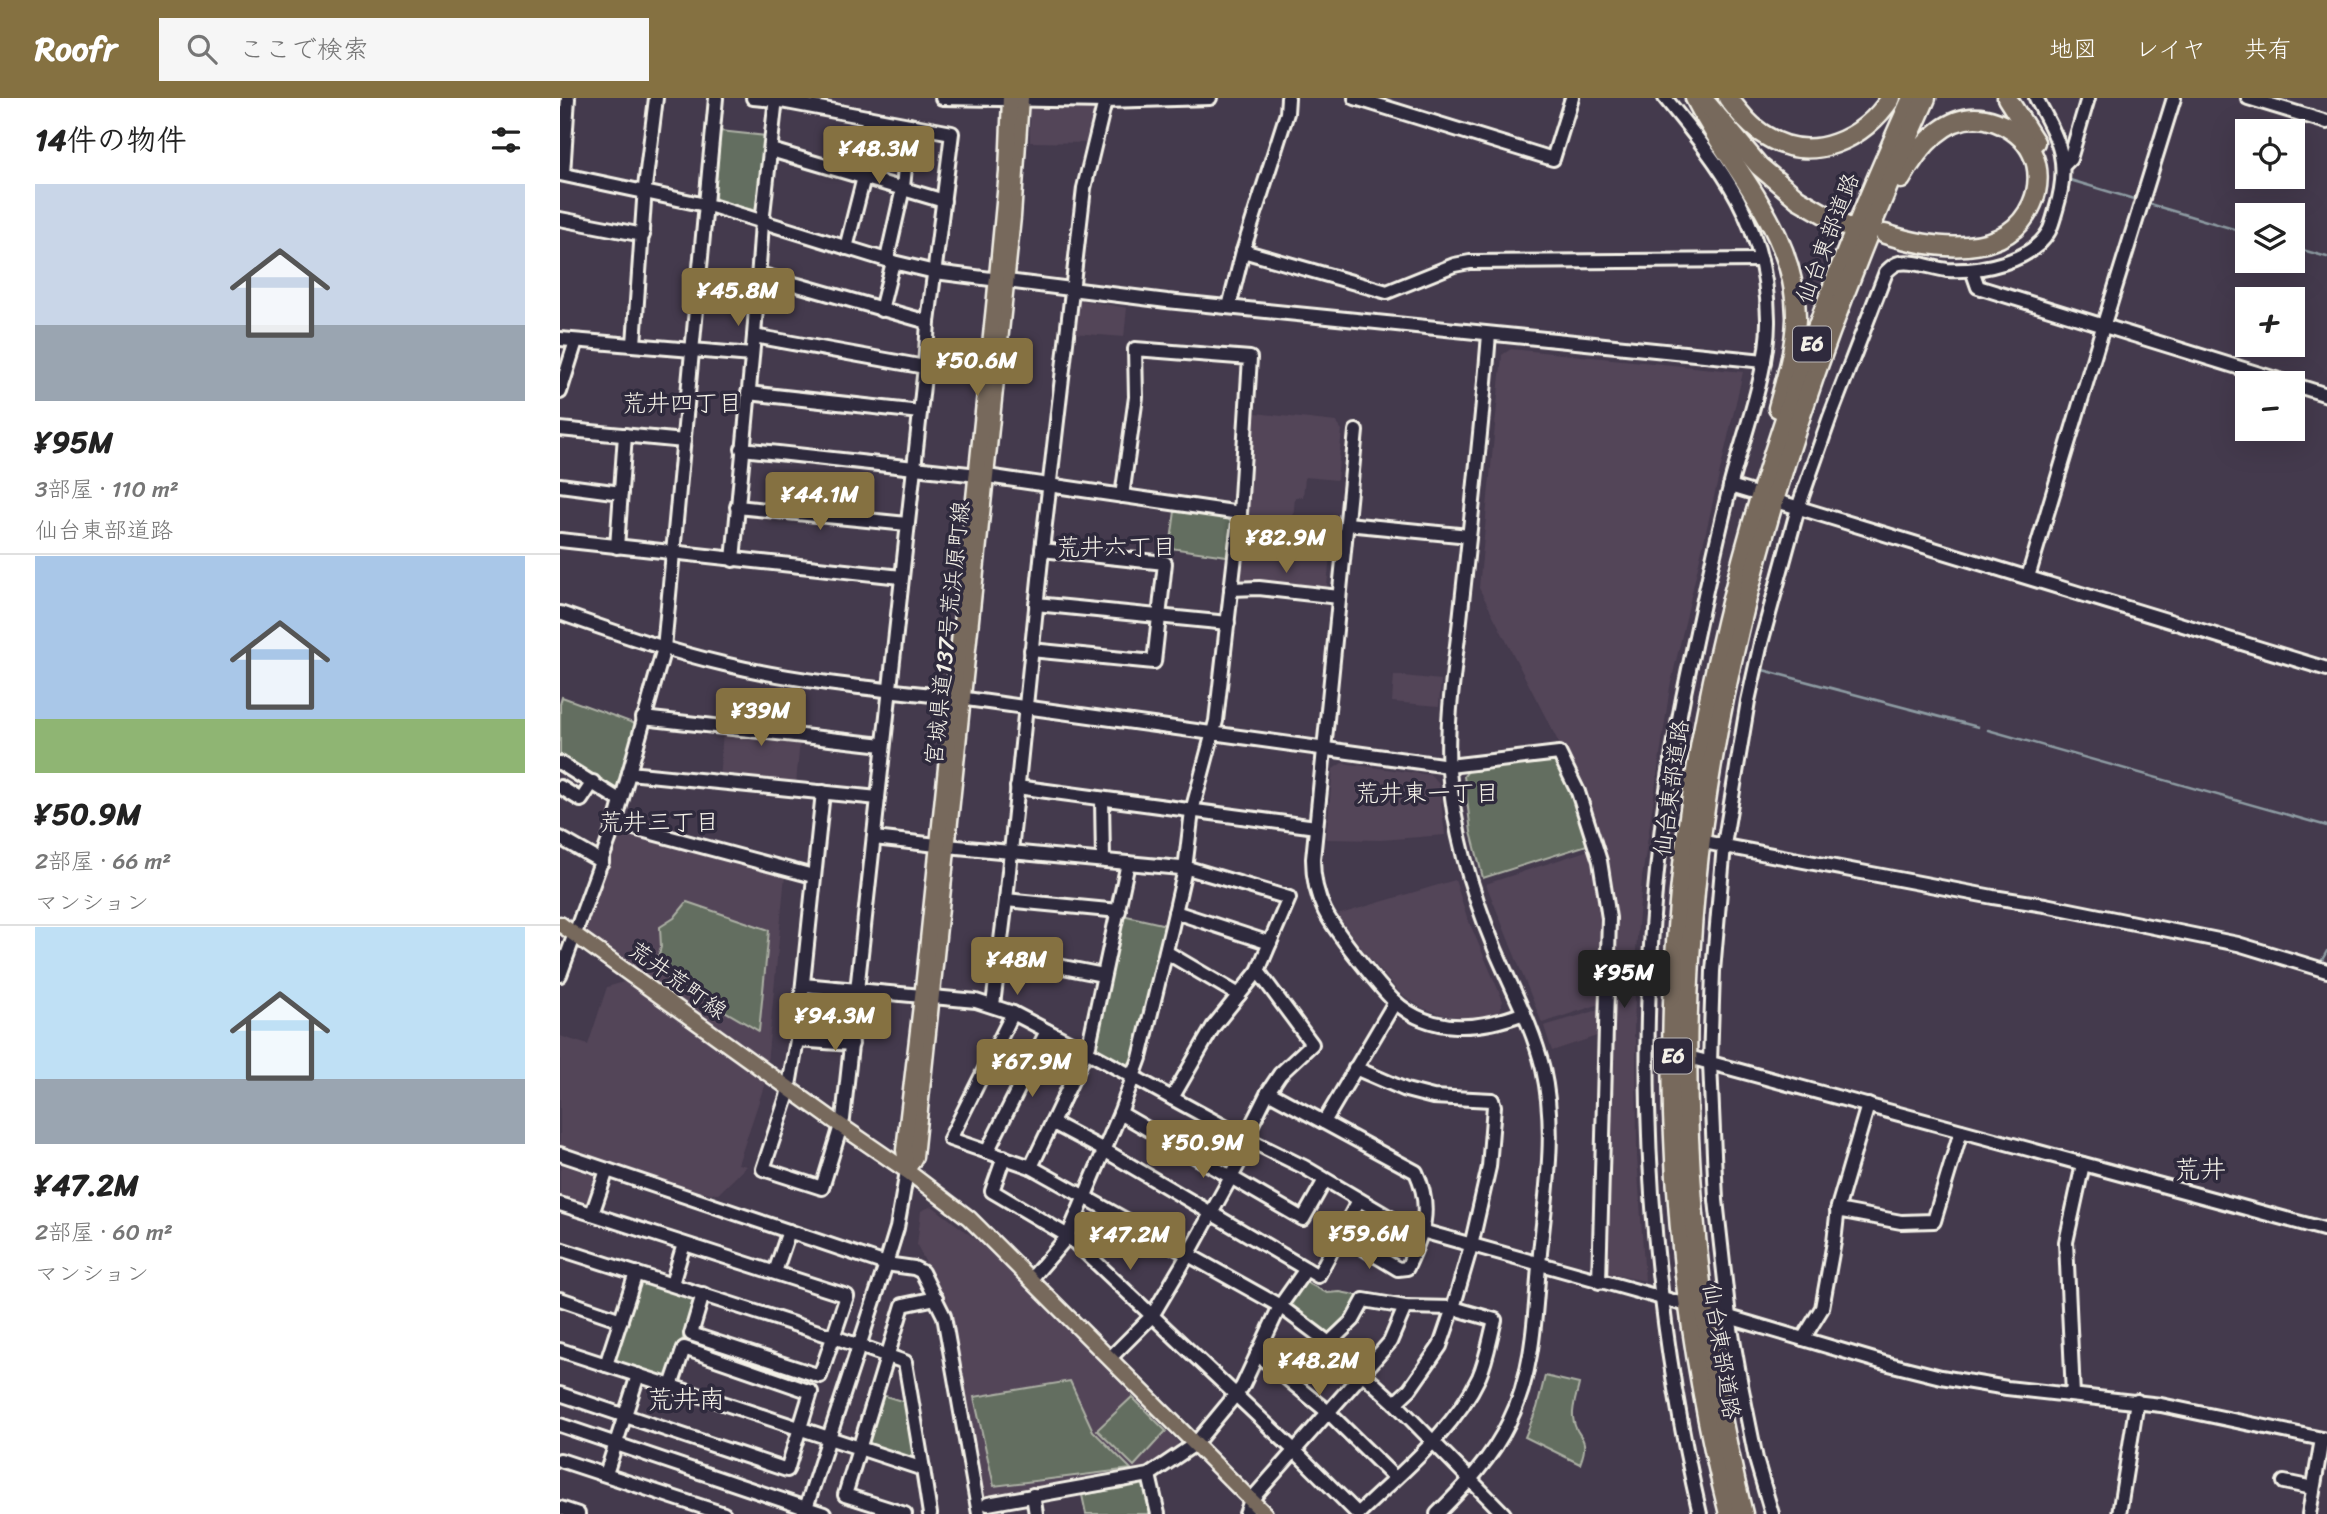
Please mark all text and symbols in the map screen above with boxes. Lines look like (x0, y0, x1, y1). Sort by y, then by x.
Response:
search box (159, 18, 649, 81)
text: Roofr (35, 20, 117, 78)
text: ここで検索 (239, 26, 369, 72)
text: 地図 (2049, 28, 2097, 70)
text: レイヤ (2135, 28, 2206, 70)
text: 共有 (2244, 28, 2292, 70)
icon: search (183, 30, 221, 68)
text: 14件の物件 (35, 113, 187, 167)
map controls (2235, 119, 2305, 441)
button: locate (2235, 119, 2305, 189)
icon: filters (487, 121, 525, 159)
pin: ¥48.3M (822, 126, 936, 186)
text: ¥48.3M (839, 128, 919, 169)
street label: 仙台東部道路 (1784, 166, 1871, 310)
button: layers (2235, 203, 2305, 273)
icon: home (217, 230, 343, 356)
pin: ¥45.8M (681, 268, 795, 328)
text: ¥45.8M (698, 270, 778, 311)
button: + (2235, 287, 2305, 357)
road number: E6 (1793, 327, 1831, 362)
pin: ¥50.6M (920, 338, 1034, 398)
text: ¥50.6M (937, 340, 1017, 381)
button: − (2235, 371, 2305, 441)
district label: 荒井四丁目 (622, 382, 742, 424)
text: ¥95M (35, 415, 113, 469)
text: 3部屋 · 110 m² (35, 469, 179, 510)
pin: ¥44.1M (763, 472, 877, 532)
text: ¥44.1M (781, 474, 859, 515)
street label: 宮城県道137号荒浜原町線 (913, 499, 982, 767)
text: 仙台東部道路 (35, 510, 173, 551)
pin: ¥82.9M (1229, 516, 1343, 575)
text: ¥82.9M (1246, 517, 1326, 558)
district label: 荒井六丁目 (1056, 526, 1176, 568)
icon: home (217, 602, 343, 728)
pin: ¥39M (720, 688, 802, 748)
text: ¥39M (732, 690, 790, 731)
street label: 仙台東部道路 (1642, 717, 1701, 859)
district label: 荒井東一丁目 (1355, 772, 1499, 814)
text: ¥50.9M (35, 787, 141, 841)
district label: 荒井三丁目 (599, 801, 719, 843)
text: 2部屋 · 66 m² (35, 841, 171, 882)
text: マンション (35, 882, 149, 923)
street label: 荒井荒町線 (619, 930, 736, 1031)
pin: ¥48M (976, 937, 1058, 997)
text: ¥48M (987, 939, 1047, 980)
pin: ¥95M (1583, 950, 1665, 1010)
text: ¥95M (1594, 952, 1654, 993)
icon: home (217, 973, 343, 1099)
pin: ¥94.3M (778, 993, 892, 1053)
text: ¥94.3M (795, 995, 875, 1036)
road number: E6 (1654, 1038, 1692, 1074)
pin: ¥67.9M (975, 1040, 1089, 1099)
text: ¥67.9M (993, 1041, 1071, 1082)
pin: ¥50.9M (1146, 1121, 1260, 1180)
text: ¥50.9M (1162, 1122, 1244, 1163)
district label: 荒井 (2174, 1146, 2226, 1192)
text: ¥47.2M (35, 1158, 138, 1212)
text: 2部屋 · 60 m² (35, 1212, 173, 1253)
pin: ¥47.2M (1073, 1212, 1187, 1272)
pin: ¥59.6M (1312, 1212, 1426, 1271)
text: ¥59.6M (1329, 1213, 1409, 1254)
text: ¥47.2M (1090, 1214, 1170, 1255)
text: マンション (35, 1253, 149, 1294)
street label: 仙台東部道路 (1690, 1280, 1753, 1422)
pin: ¥48.2M (1262, 1338, 1376, 1398)
text: ¥48.2M (1279, 1340, 1359, 1381)
district label: 荒井南 (647, 1376, 725, 1422)

